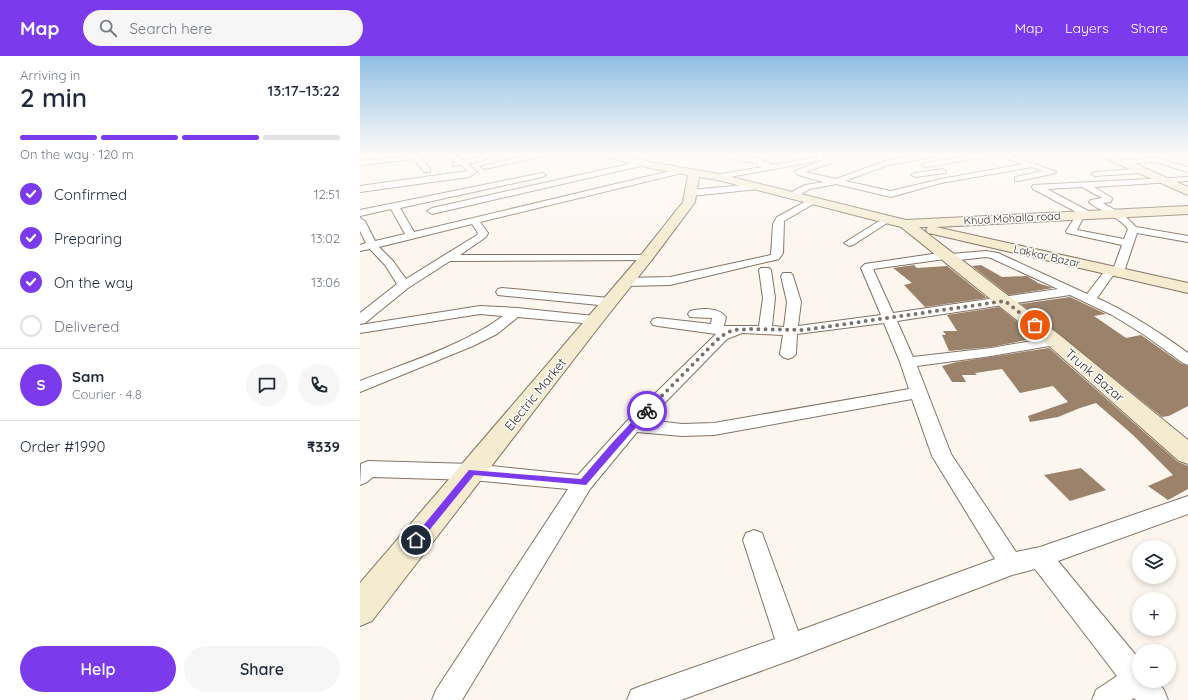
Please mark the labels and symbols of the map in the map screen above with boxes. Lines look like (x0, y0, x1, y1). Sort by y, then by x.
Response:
street label: Khud Mohalla road (963, 208, 1061, 228)
street label: Lakkar Bazar (1012, 242, 1082, 271)
pin (1018, 308, 1052, 342)
street label: Trunk Bazar (1062, 345, 1128, 405)
street label: Electric Market (501, 354, 569, 434)
courier (627, 391, 667, 431)
pin (399, 523, 433, 557)

